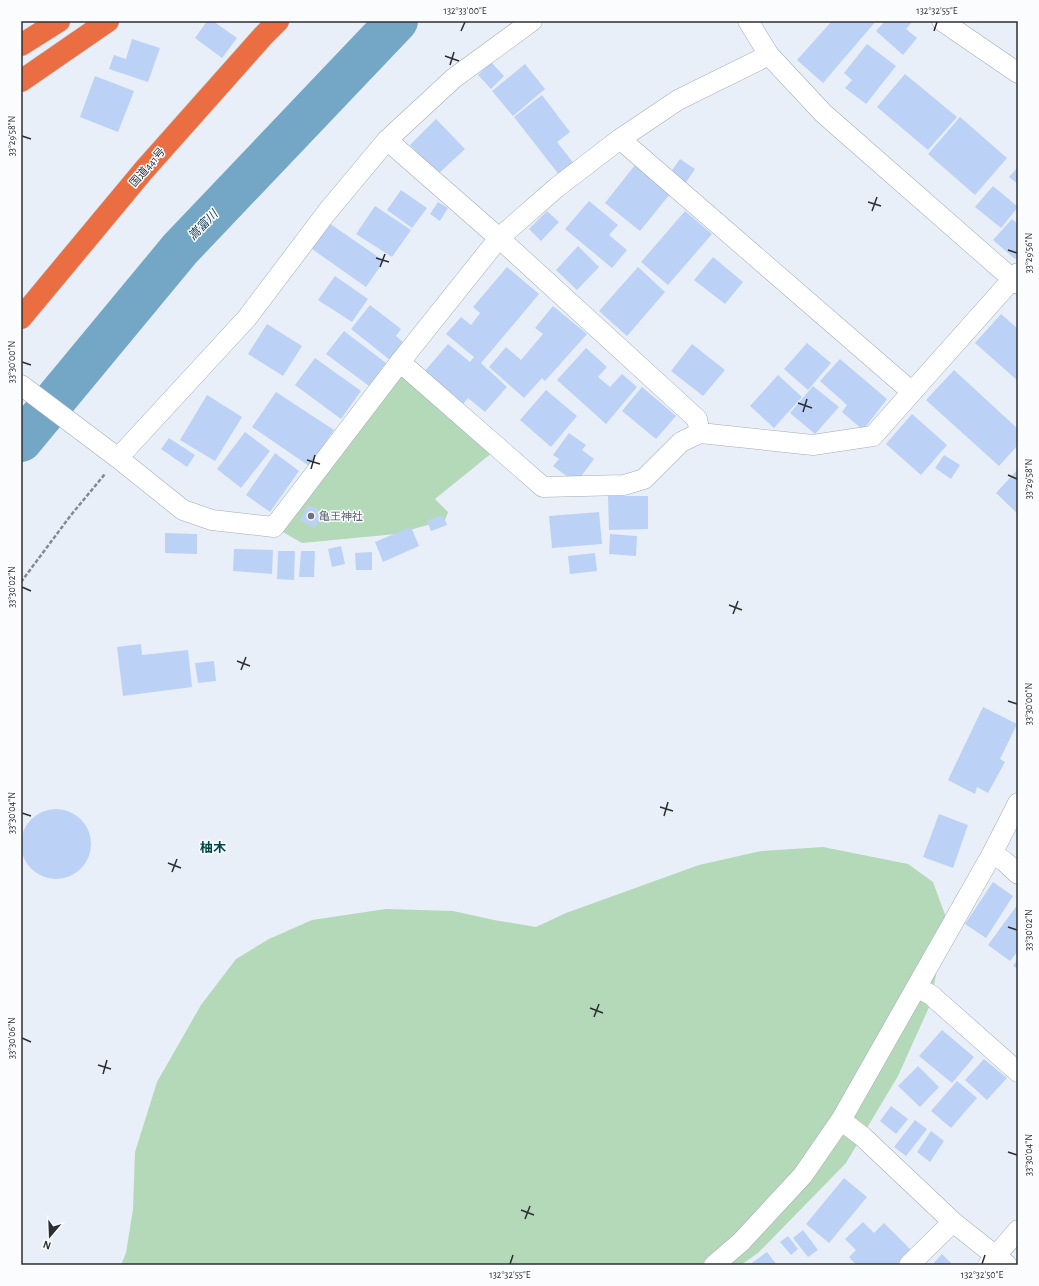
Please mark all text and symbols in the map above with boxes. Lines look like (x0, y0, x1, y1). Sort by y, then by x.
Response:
text: 132°33'00"E (443, 6, 487, 16)
text: 132°32'55"E (916, 6, 958, 16)
text: 33°29'58"N (7, 116, 17, 156)
street label: 国道441号 (127, 145, 167, 189)
water label: 嵩富川 (185, 206, 221, 242)
text: 33°29'56"N (1024, 233, 1034, 273)
text: 33°30'00"N (7, 341, 17, 383)
text: 33°29'58"N (1024, 459, 1034, 499)
place label: 亀王神社 (319, 510, 363, 522)
marker: 亀王神社 (306, 511, 316, 521)
text: 33°30'02"N (7, 566, 17, 608)
text: 33°30'00"N (1024, 683, 1034, 725)
text: 33°30'04"N (7, 792, 17, 834)
district label: 柚木 (200, 840, 227, 855)
text: 33°30'02"N (1024, 909, 1034, 951)
text: 33°30'06"N (7, 1017, 17, 1059)
text: 33°30'04"N (1024, 1134, 1034, 1176)
north arrow (30, 1216, 70, 1256)
text: N (41, 1239, 52, 1251)
text: 132°32'55"E (489, 1270, 531, 1280)
text: 132°32'50"E (961, 1270, 1003, 1280)

